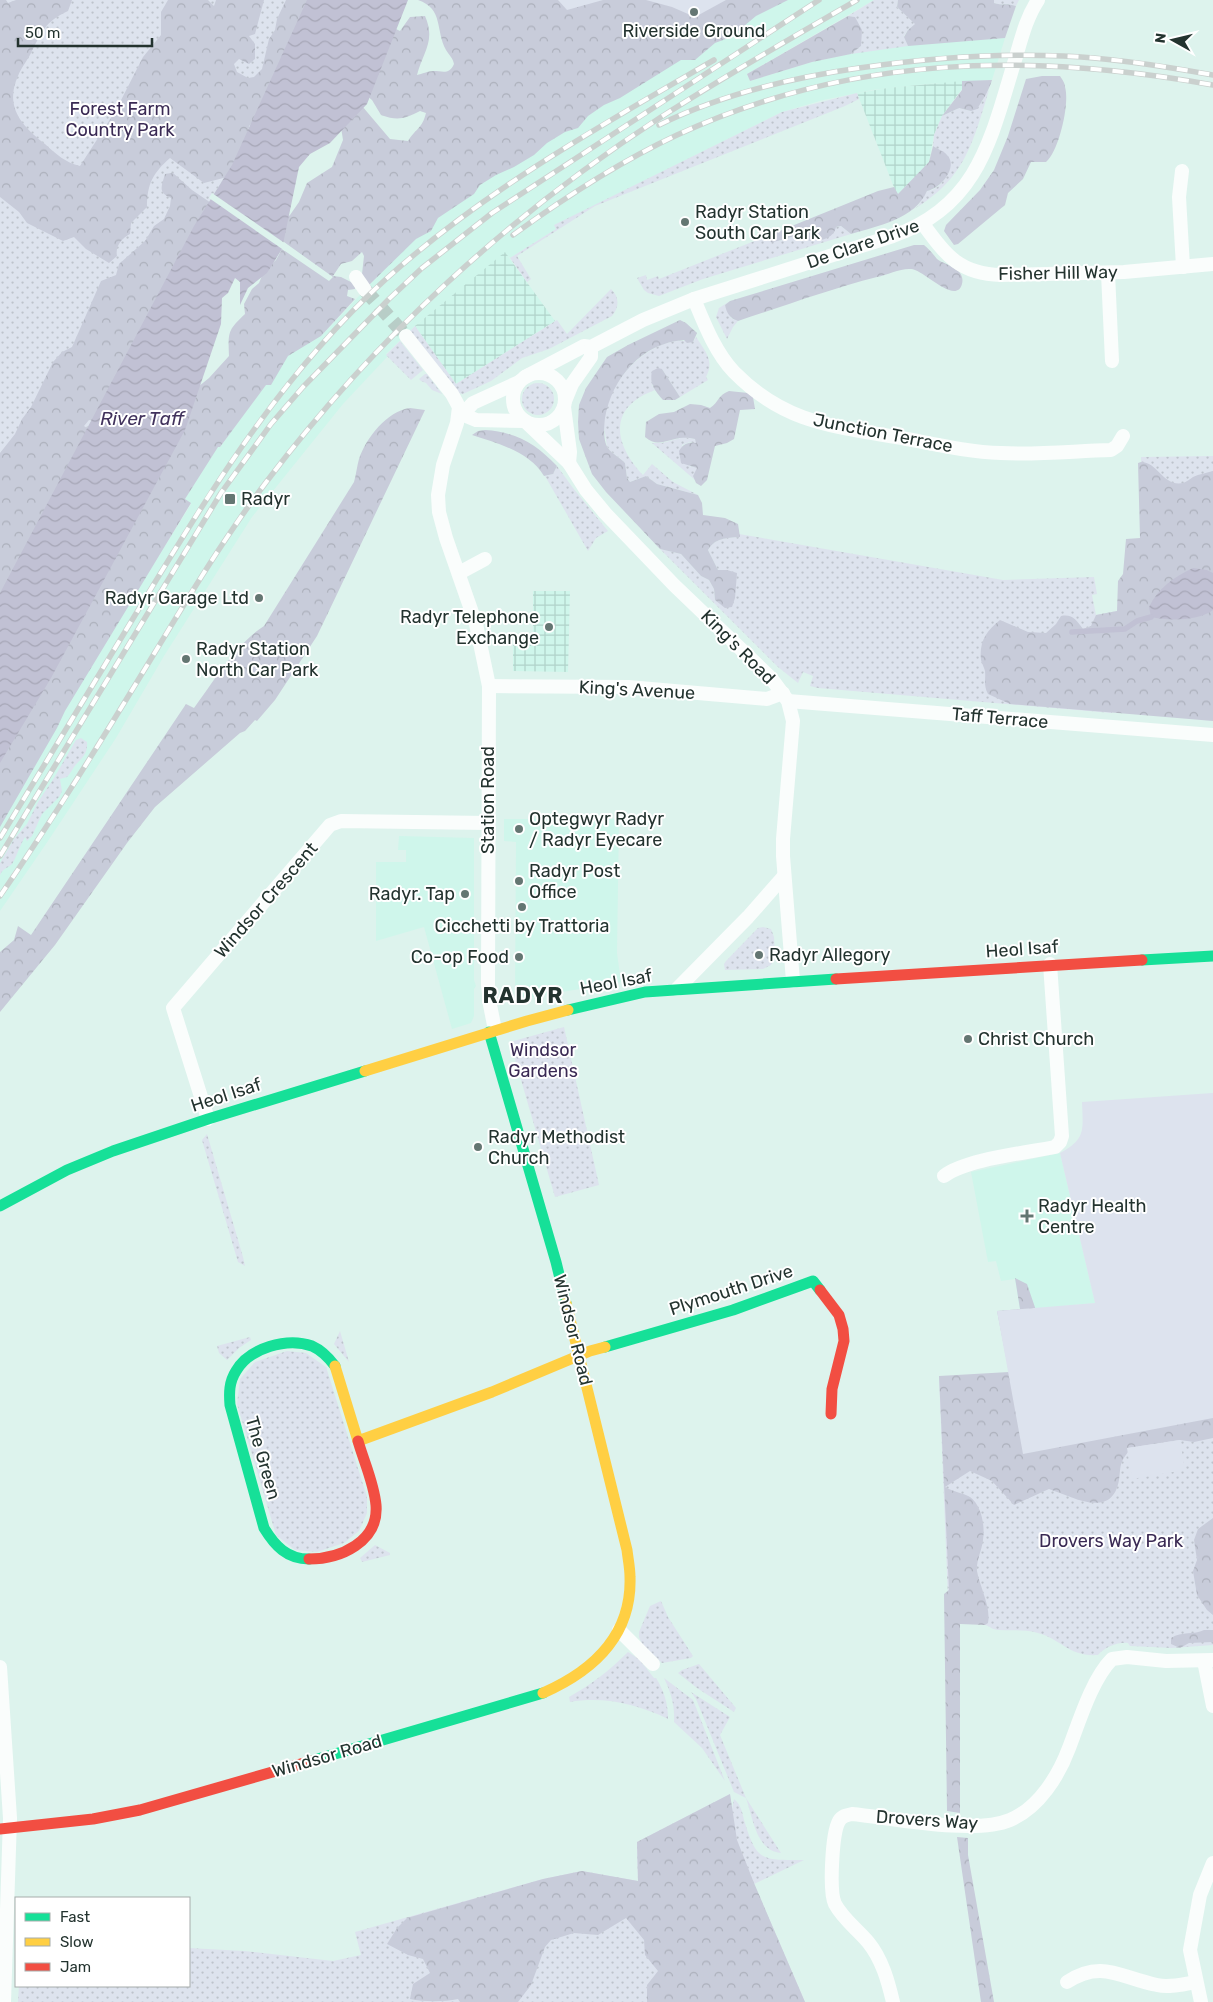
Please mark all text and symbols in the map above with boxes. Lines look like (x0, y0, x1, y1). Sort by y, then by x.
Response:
marker: Riverside Ground (688, 6, 700, 18)
scale bar (18, 15, 151, 47)
north arrow (1148, 15, 1198, 65)
place label: Riverside Ground (622, 20, 766, 42)
text: 50 m (25, 24, 60, 42)
text: N (1152, 32, 1170, 44)
park label: Forest Farm Country Park (65, 98, 175, 141)
place label: Radyr Station South Car Park (695, 201, 821, 244)
street label: De Clare Drive (804, 214, 922, 274)
marker: Radyr Station South Car Park (679, 216, 691, 228)
street label: Fisher Hill Way (998, 261, 1118, 285)
water label: River Taff (100, 407, 186, 430)
street label: Junction Terrace (811, 409, 955, 457)
place label: Radyr (241, 488, 290, 510)
marker: Radyr (223, 492, 237, 506)
place label: Radyr Garage Ltd (105, 587, 249, 609)
marker: Radyr Garage Ltd (253, 592, 265, 604)
street label: King's Road (696, 605, 780, 689)
place label: Radyr Telephone Exchange (400, 606, 539, 649)
marker: Radyr Telephone Exchange (543, 621, 555, 633)
place label: Radyr Station North Car Park (196, 638, 319, 681)
marker: Radyr Station North Car Park (180, 653, 192, 665)
street label: King's Avenue (578, 676, 696, 704)
street label: Taff Terrace (951, 703, 1049, 733)
street label: Station Road (477, 746, 499, 854)
place label: Optegwyr Radyr / Radyr Eyecare (529, 808, 664, 851)
marker: Optegwyr Radyr / Radyr Eyecare (513, 823, 525, 835)
street label: Windsor Crescent (210, 838, 322, 962)
place label: Radyr Post Office (529, 860, 620, 903)
marker: Radyr Post Office (513, 875, 525, 887)
place label: Radyr. Tap (369, 883, 455, 905)
marker: Radyr. Tap (459, 888, 471, 900)
marker: Cicchetti by Trattoria (516, 901, 528, 913)
place label: Cicchetti by Trattoria (435, 915, 609, 937)
street label: Heol Isaf (985, 935, 1059, 963)
place label: Radyr Allegory (769, 944, 891, 966)
place label: Co-op Food (411, 946, 509, 968)
marker: Radyr Allegory (753, 949, 765, 961)
marker: Co-op Food (513, 951, 525, 963)
street label: Heol Isaf (578, 964, 654, 1000)
district label: RADYR (482, 982, 564, 1009)
place label: Christ Church (978, 1028, 1094, 1050)
marker: Christ Church (962, 1033, 974, 1045)
park label: Windsor Gardens (508, 1039, 578, 1082)
street label: Heol Isaf (188, 1073, 264, 1117)
place label: Radyr Methodist Church (488, 1126, 625, 1169)
marker: Radyr Methodist Church (472, 1141, 484, 1153)
place label: Radyr Health Centre (1038, 1195, 1146, 1238)
marker: Radyr Health Centre (1020, 1209, 1034, 1223)
street label: Plymouth Drive (666, 1260, 796, 1320)
street label: Windsor Road (549, 1272, 597, 1388)
street label: The Green (241, 1414, 285, 1502)
park label: Drovers Way Park (1039, 1530, 1184, 1552)
street label: Windsor Road (269, 1730, 385, 1782)
street label: Drovers Way (875, 1805, 979, 1835)
legend (15, 1897, 190, 1987)
text: Fast (60, 1908, 90, 1926)
text: Slow (60, 1933, 93, 1951)
text: Jam (60, 1958, 91, 1976)

